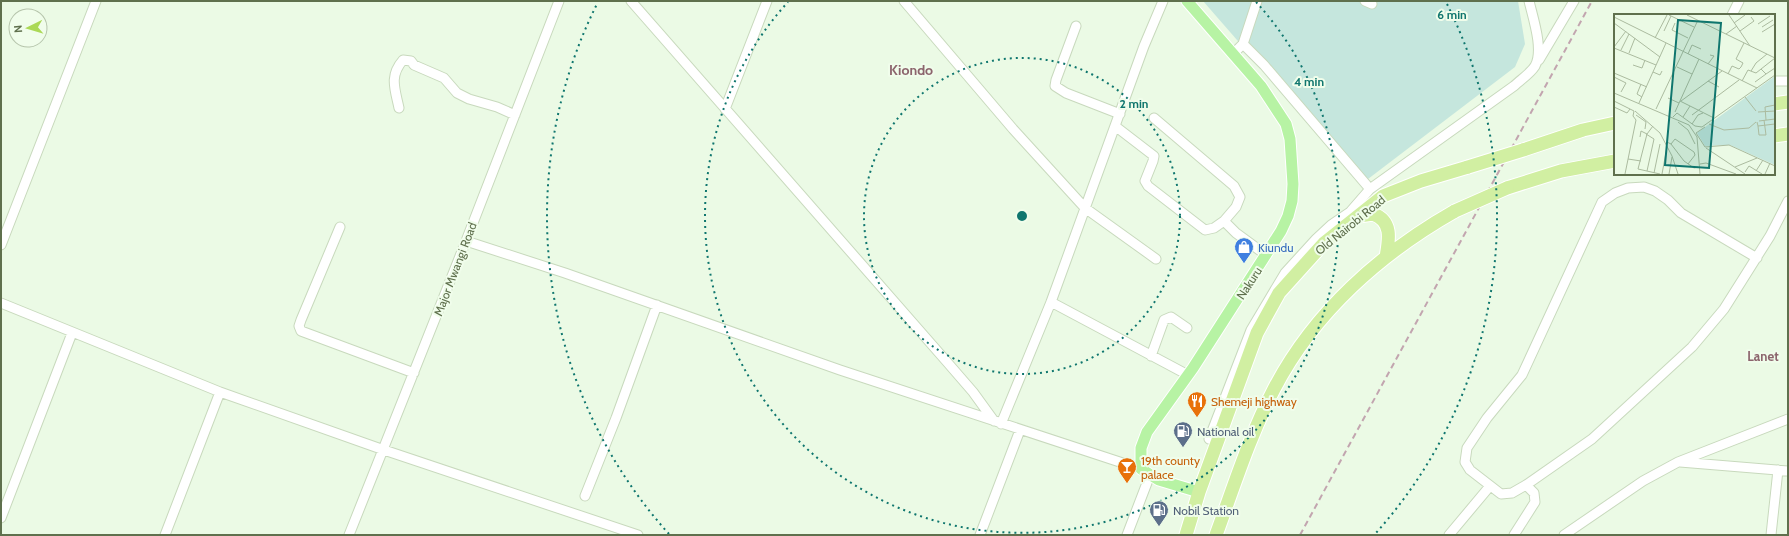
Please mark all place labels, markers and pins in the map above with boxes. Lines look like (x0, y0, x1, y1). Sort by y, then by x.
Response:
centre of rings (1015, 209, 1029, 223)
shop icon: Kiundu (1233, 236, 1255, 264)
place label: Kiundu (1258, 240, 1294, 255)
restaurant icon: Shemeji highway (1186, 390, 1208, 418)
place label: Shemeji highway (1211, 394, 1297, 409)
fuel station icon: National oil (1172, 420, 1194, 448)
place label: National oil (1197, 424, 1254, 439)
place label: 19th county palace (1141, 453, 1200, 482)
bar icon: 19th county palace (1116, 456, 1138, 484)
fuel station icon: Nobil Station (1148, 499, 1170, 527)
place label: Nobil Station (1173, 503, 1239, 518)

